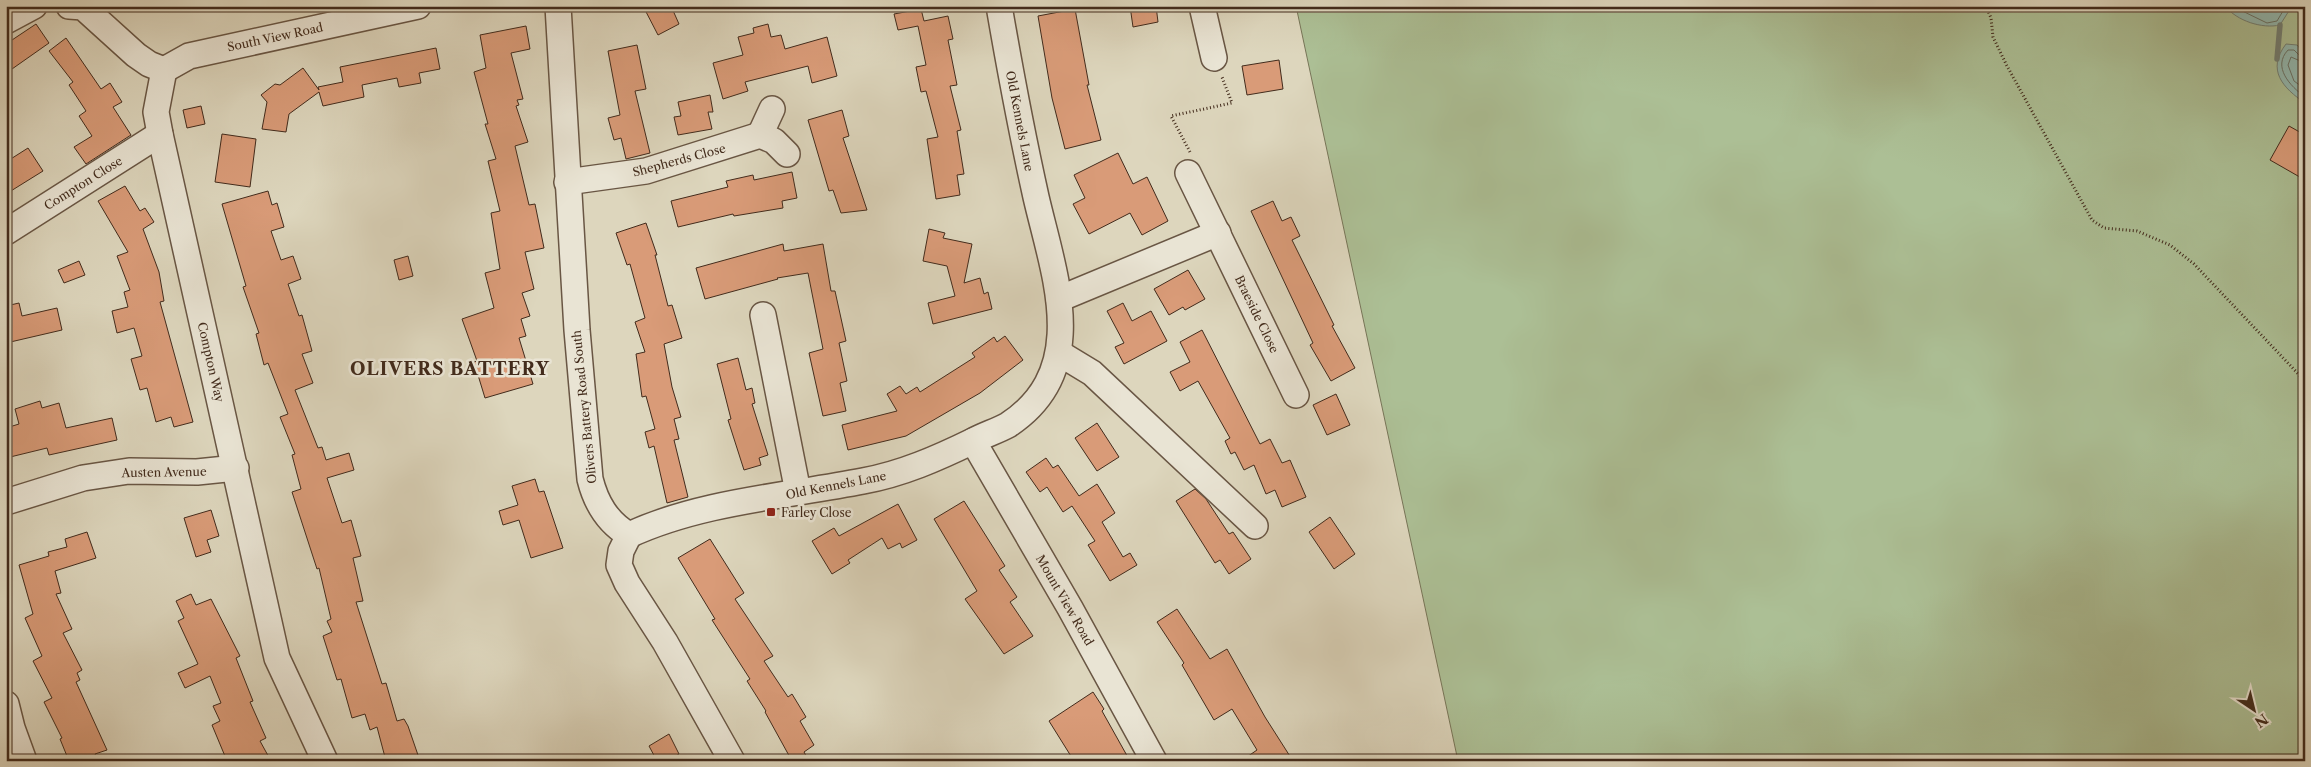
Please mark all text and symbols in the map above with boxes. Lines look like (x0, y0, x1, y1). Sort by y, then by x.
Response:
street label: South View Road (226, 19, 325, 54)
street label: Old Kennels Lane (1003, 70, 1037, 173)
street label: Shepherds Close (631, 140, 727, 180)
street label: Compton Close (41, 153, 125, 213)
street label: Braeside Close (1232, 273, 1282, 356)
street label: Compton Way (194, 320, 228, 404)
street label: Olivers Battery Road South (568, 329, 600, 485)
district label: OLIVERS BATTERY (350, 358, 550, 380)
street label: Austen Avenue (120, 464, 207, 480)
street label: Old Kennels Lane (785, 468, 888, 502)
place label: Farley Close (781, 505, 852, 520)
marker: Farley Close (765, 506, 777, 518)
street label: Mount View Road (1033, 552, 1097, 649)
north arrow (2228, 684, 2278, 734)
text: N (2251, 710, 2272, 732)

